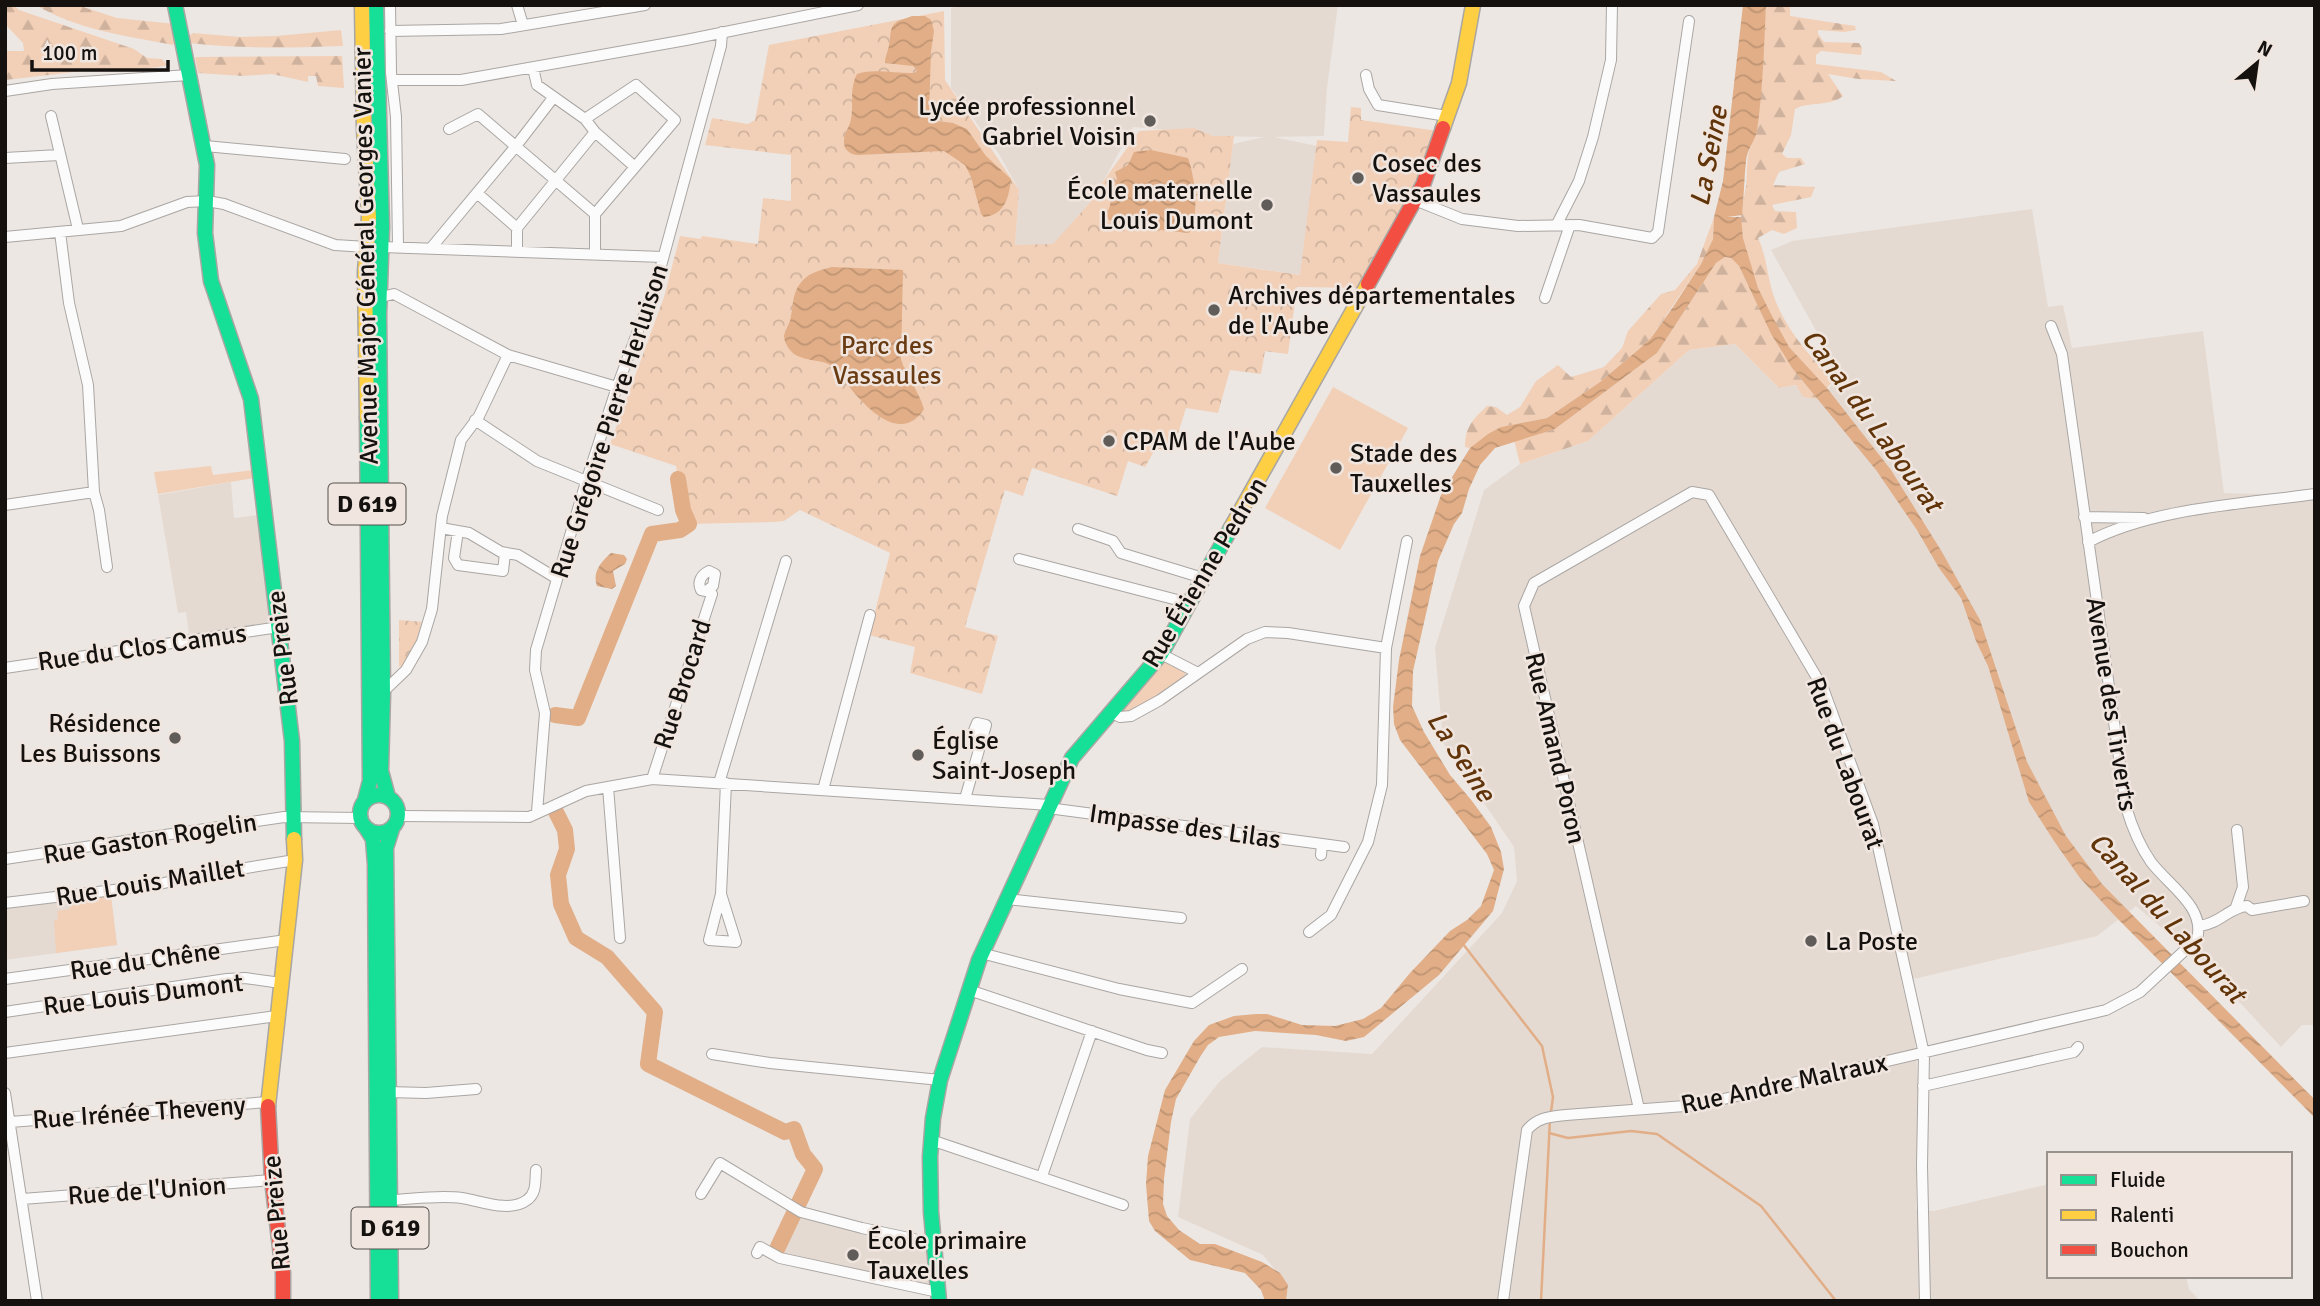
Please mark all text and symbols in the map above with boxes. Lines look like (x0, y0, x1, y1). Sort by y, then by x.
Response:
scale bar (32, 28, 168, 72)
north arrow (2222, 28, 2292, 98)
text: N (2253, 35, 2276, 63)
text: 100 m (42, 40, 97, 66)
street label: Avenue Major Général Georges Vanier (346, 47, 386, 465)
place label: Lycée professionnel Gabriel Voisin (918, 91, 1136, 153)
water label: La Seine (1683, 101, 1736, 209)
marker: Lycée professionnel Gabriel Voisin (1142, 113, 1158, 129)
place label: Cosec des Vassaules (1372, 148, 1482, 210)
marker: Cosec des Vassaules (1350, 170, 1366, 186)
place label: École maternelle Louis Dumont (1067, 175, 1253, 237)
marker: École maternelle Louis Dumont (1259, 197, 1275, 213)
street label: Rue Grégoire Pierre Herluison (544, 260, 676, 583)
place label: Archives départementales de l'Aube (1228, 280, 1515, 342)
marker: Archives départementales de l'Aube (1206, 302, 1222, 318)
water label: Canal du Labourat (1794, 322, 1952, 521)
park label: Parc des Vassaules (832, 330, 942, 392)
place label: CPAM de l'Aube (1123, 426, 1296, 458)
marker: CPAM de l'Aube (1101, 433, 1117, 449)
place label: Stade des Tauxelles (1350, 438, 1457, 500)
marker: Stade des Tauxelles (1328, 460, 1344, 476)
street label: Rue Étienne Pedron (1135, 471, 1274, 674)
road number: D 619 (328, 484, 406, 524)
street label: Rue Preize (260, 589, 306, 707)
street label: Avenue des Tirverts (2078, 595, 2144, 813)
street label: Rue Brocard (647, 615, 719, 753)
street label: Rue du Clos Camus (36, 618, 249, 678)
street label: Rue Amand Poron (1517, 649, 1593, 847)
street label: Rue du Labourat (1799, 673, 1891, 854)
water label: La Seine (1419, 705, 1504, 810)
place label: Résidence Les Buissons (19, 708, 161, 770)
place label: Église Saint-Joseph (932, 725, 1076, 787)
marker: Résidence Les Buissons (167, 730, 183, 746)
marker: Église Saint-Joseph (910, 747, 926, 763)
street label: Impasse des Lilas (1087, 798, 1283, 856)
street label: Rue Gaston Rogelin (41, 806, 259, 872)
water label: Canal du Labourat (2082, 825, 2255, 1012)
street label: Rue Louis Maillet (53, 852, 247, 914)
place label: La Poste (1825, 926, 1918, 958)
marker: La Poste (1803, 933, 1819, 949)
street label: Rue du Chêne (68, 935, 222, 987)
street label: Rue Louis Dumont (41, 967, 245, 1023)
street label: Rue Andre Malraux (1678, 1046, 1890, 1121)
street label: Rue Irénée Theveny (31, 1090, 247, 1136)
legend (2047, 1152, 2292, 1278)
street label: Rue Preize (256, 1154, 298, 1272)
text: Fluide (2110, 1167, 2166, 1193)
street label: Rue de l'Union (67, 1169, 227, 1213)
text: Ralenti (2110, 1202, 2174, 1228)
road number: D 619 (352, 1208, 428, 1248)
place label: École primaire Tauxelles (867, 1225, 1027, 1287)
text: Bouchon (2110, 1237, 2189, 1263)
marker: École primaire Tauxelles (845, 1247, 861, 1263)

